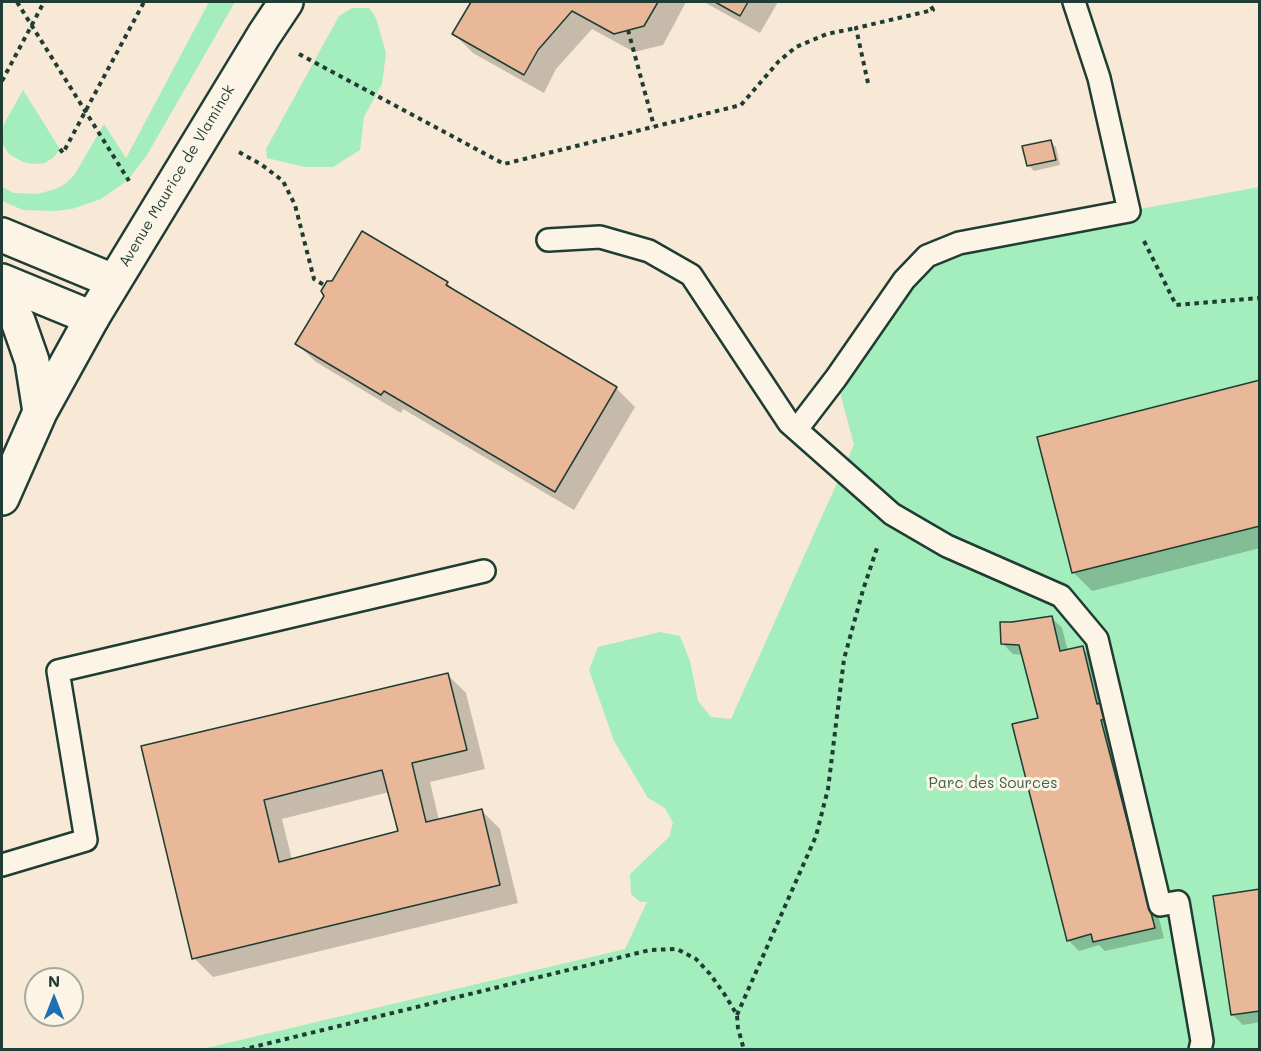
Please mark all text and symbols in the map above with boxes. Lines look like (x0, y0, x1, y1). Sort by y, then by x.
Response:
street label: Avenue Maurice de Vlaminck (115, 82, 239, 270)
park label: Parc des Sources (928, 774, 1058, 792)
north arrow (24, 967, 84, 1027)
text: N (48, 970, 60, 991)

